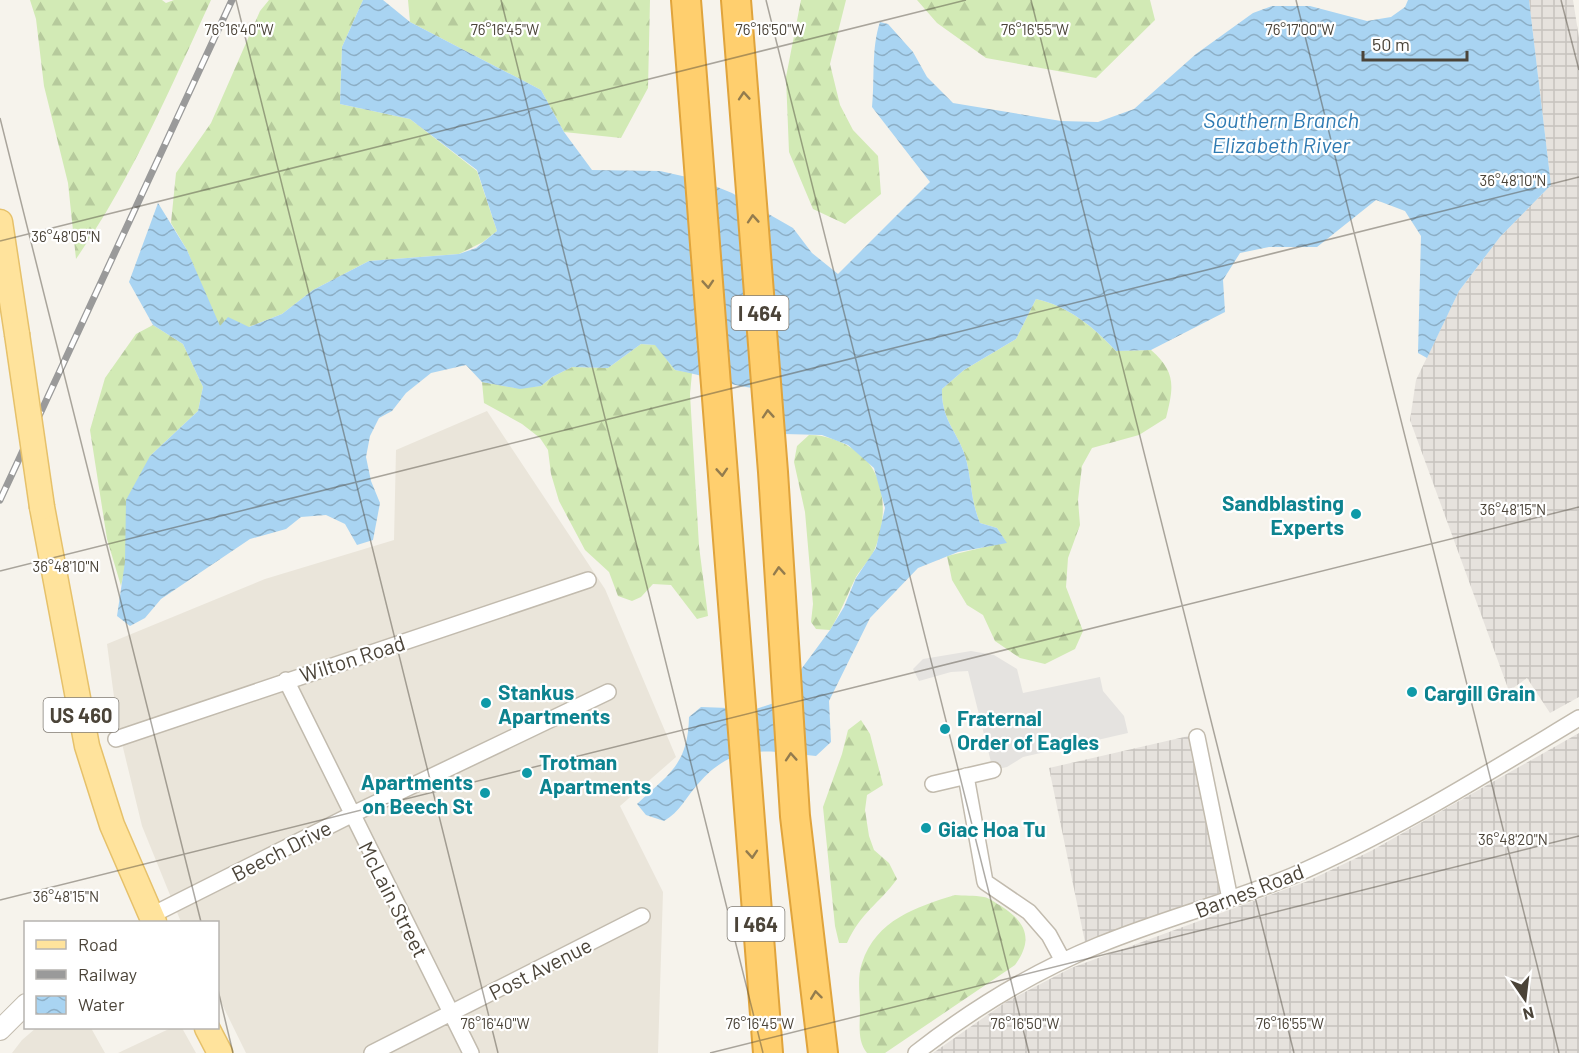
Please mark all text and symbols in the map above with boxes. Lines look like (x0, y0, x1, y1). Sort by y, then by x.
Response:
text: 76°16'40"W (204, 20, 274, 38)
text: 76°16'45"W (471, 20, 539, 38)
text: 76°16'50"W (736, 20, 804, 38)
text: 76°16'55"W (1001, 20, 1069, 38)
text: 76°17'00"W (1266, 20, 1334, 38)
scale bar (1363, 24, 1466, 62)
text: 50 m (1372, 33, 1410, 55)
one-way arrow (737, 92, 750, 101)
water label: Southern Branch Elizabeth River (1203, 106, 1359, 157)
text: 36°48'10"N (1479, 171, 1547, 189)
one-way arrow (747, 215, 760, 224)
text: 36°48'05"N (31, 227, 101, 245)
one-way arrow (701, 280, 714, 289)
road number: I 464 (732, 296, 789, 330)
one-way arrow (762, 409, 775, 418)
one-way arrow (715, 468, 728, 477)
place label: Sandblasting Experts (1222, 490, 1344, 539)
text: 36°48'15"N (1480, 500, 1546, 518)
marker: Sandblasting Experts (1349, 507, 1363, 521)
text: 36°48'10"N (32, 557, 100, 575)
one-way arrow (773, 566, 786, 575)
street label: Wilton Road (296, 629, 408, 687)
place label: Stankus Apartments (498, 679, 610, 728)
place label: Cargill Grain (1424, 680, 1536, 705)
marker: Cargill Grain (1405, 685, 1419, 699)
marker: Stankus Apartments (479, 696, 493, 710)
road number: US 460 (44, 698, 118, 732)
place label: Fraternal Order of Eagles (957, 705, 1099, 754)
marker: Fraternal Order of Eagles (938, 722, 952, 736)
place label: Trotman Apartments (539, 749, 651, 798)
one-way arrow (785, 753, 798, 762)
marker: Trotman Apartments (520, 766, 534, 780)
place label: Apartments on Beech St (361, 769, 473, 818)
marker: Apartments on Beech St (478, 786, 492, 800)
street label: Beech Drive (227, 814, 335, 886)
place label: Giac Hoa Tu (938, 816, 1046, 841)
marker: Giac Hoa Tu (919, 821, 933, 835)
text: 36°48'20"N (1478, 830, 1548, 848)
street label: McLain Street (354, 837, 434, 961)
one-way arrow (745, 849, 758, 858)
street label: Barnes Road (1191, 858, 1307, 922)
text: 36°48'15"N (33, 887, 99, 905)
road number: I 464 (728, 907, 784, 941)
legend (24, 921, 219, 1029)
street label: Post Avenue (484, 931, 596, 1005)
text: Road (78, 933, 118, 955)
text: Railway (78, 963, 137, 985)
north arrow (1495, 969, 1555, 1029)
one-way arrow (810, 990, 823, 999)
text: Water (78, 993, 125, 1015)
text: N (1521, 1004, 1536, 1025)
text: 76°16'40"W (460, 1014, 530, 1032)
text: 76°16'45"W (726, 1014, 794, 1032)
text: 76°16'50"W (991, 1014, 1059, 1032)
text: 76°16'55"W (1256, 1014, 1324, 1032)

